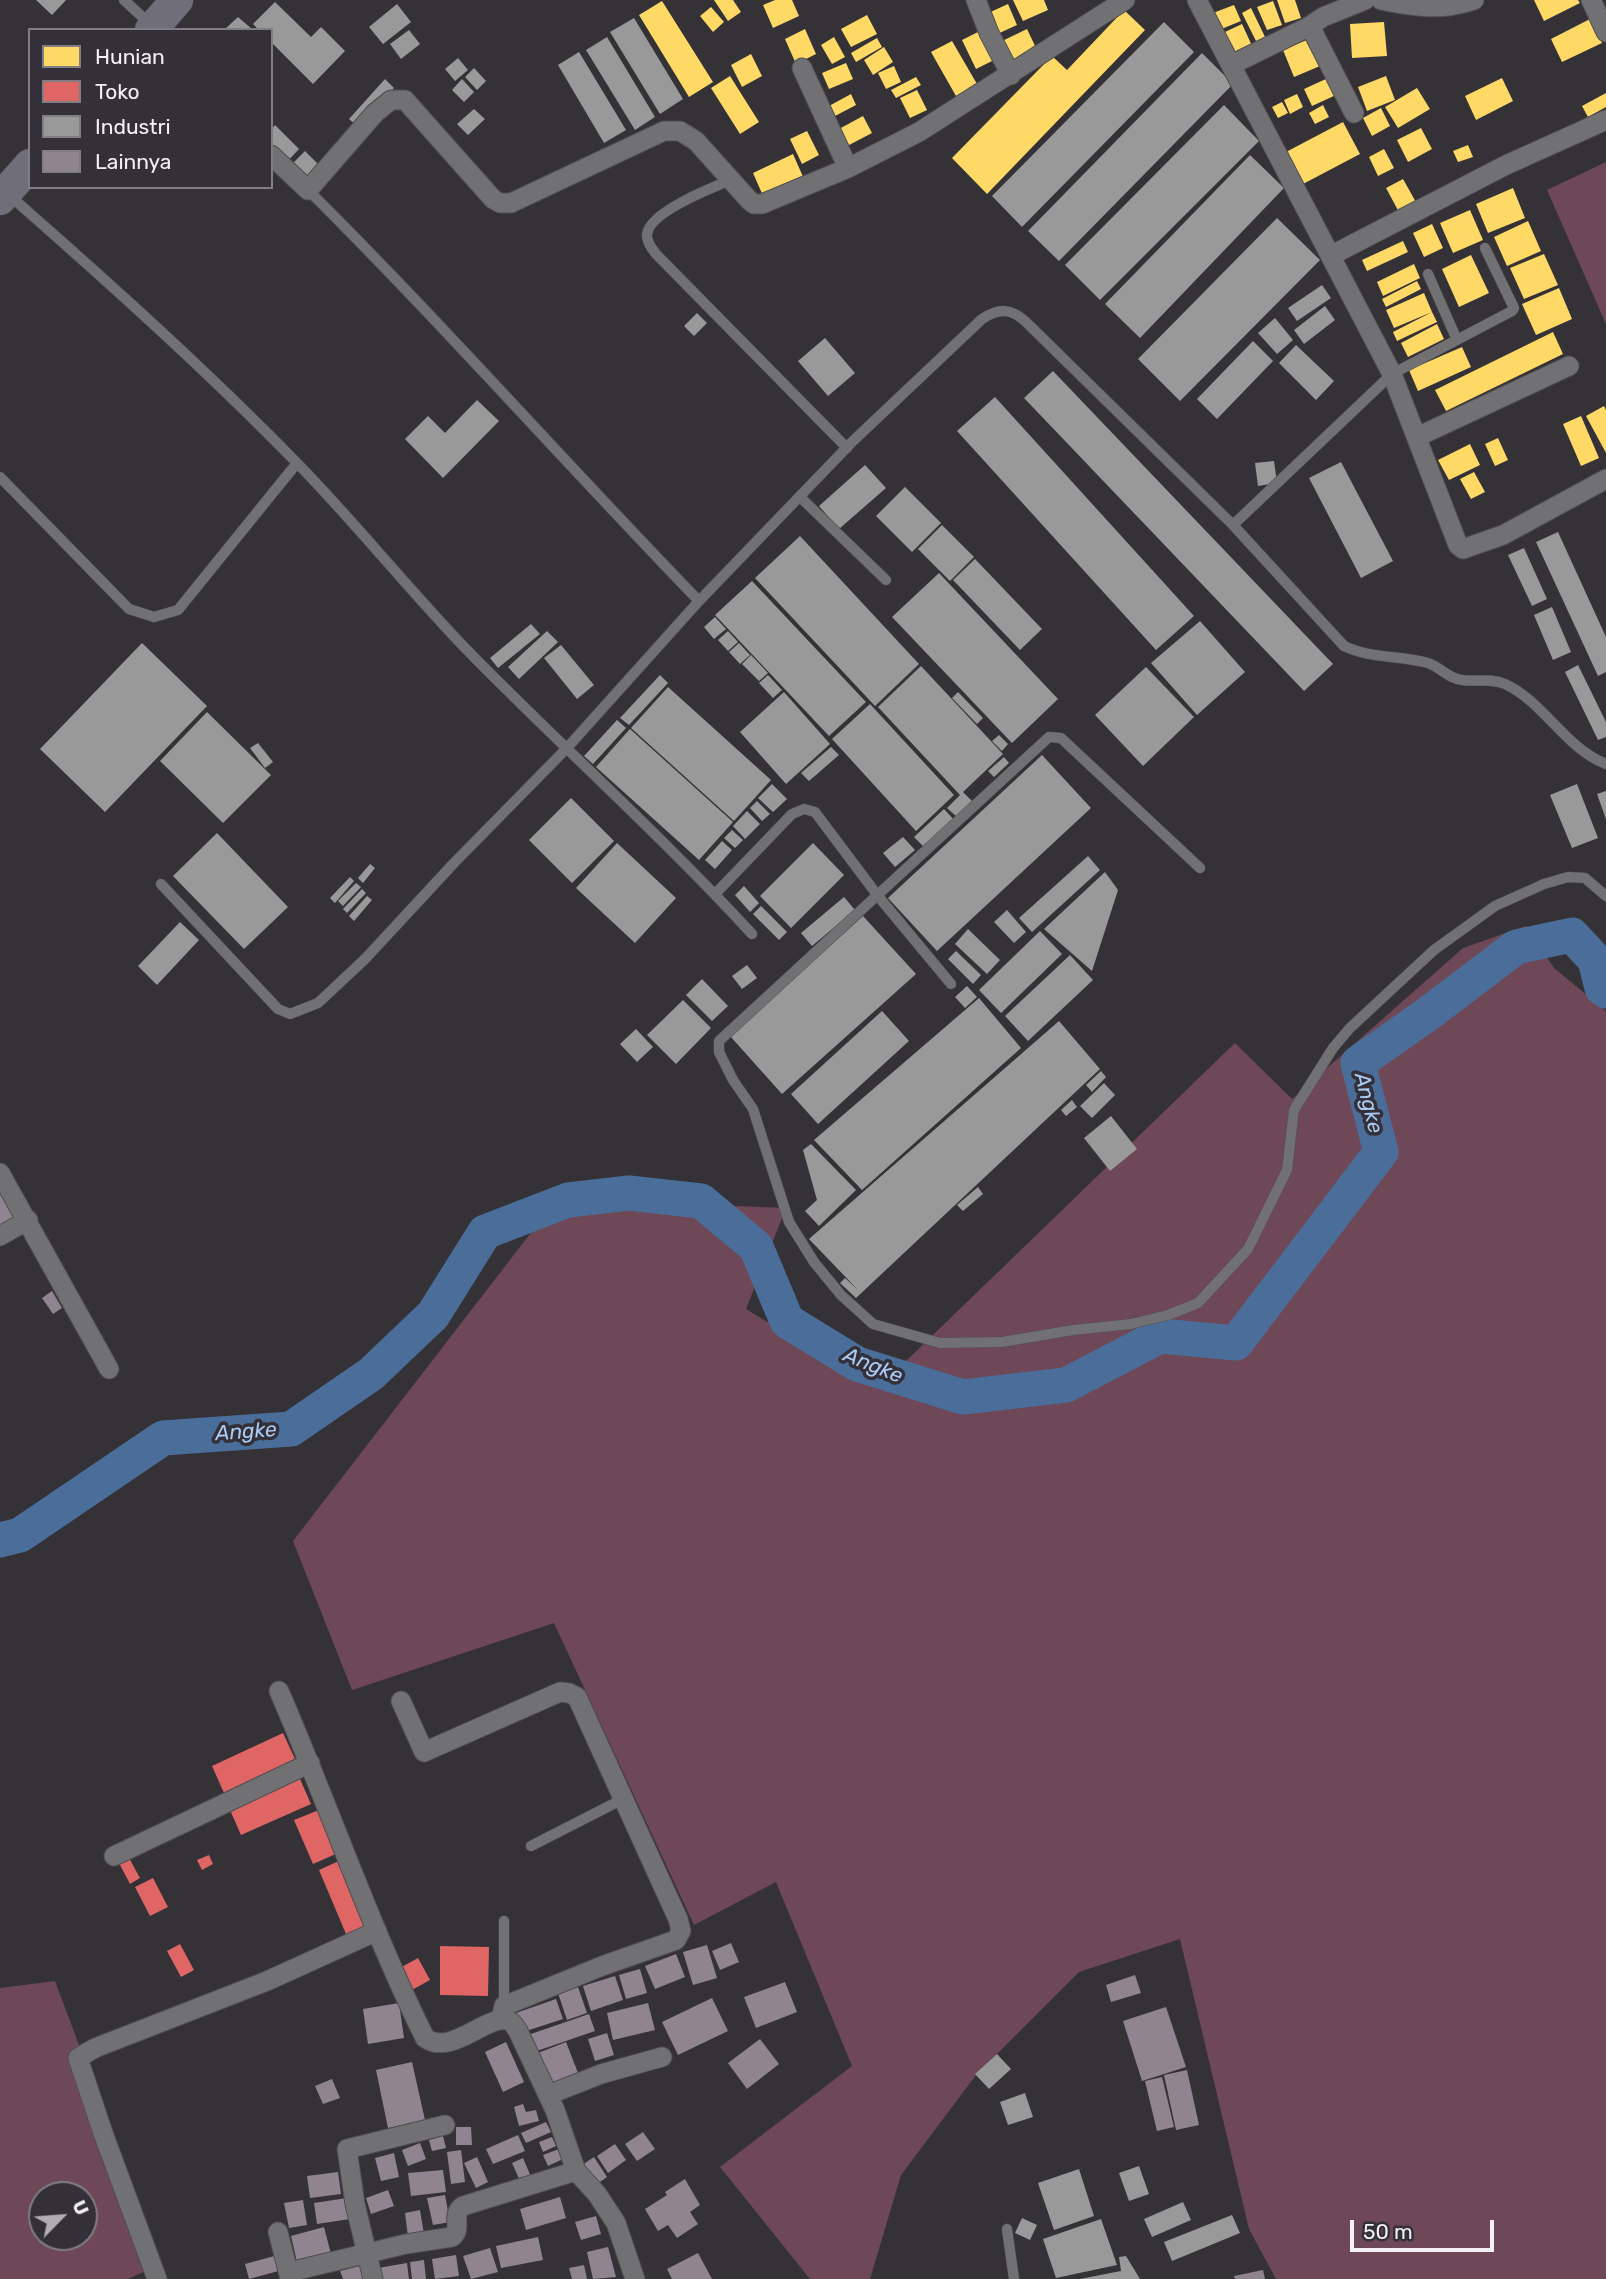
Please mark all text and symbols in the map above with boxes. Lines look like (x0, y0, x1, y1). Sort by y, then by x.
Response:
legend (28, 28, 273, 189)
text: Hunian (95, 44, 165, 69)
text: Toko (95, 79, 140, 104)
text: Industri (95, 114, 171, 139)
text: Lainnya (95, 149, 171, 174)
water label: Angke (1348, 1070, 1388, 1136)
water label: Angke (840, 1343, 906, 1389)
water label: Angke (215, 1417, 277, 1447)
north arrow (28, 2181, 98, 2251)
text: U (67, 2197, 94, 2219)
scale bar (1354, 2206, 1498, 2250)
text: 50 m (1363, 2219, 1413, 2244)

